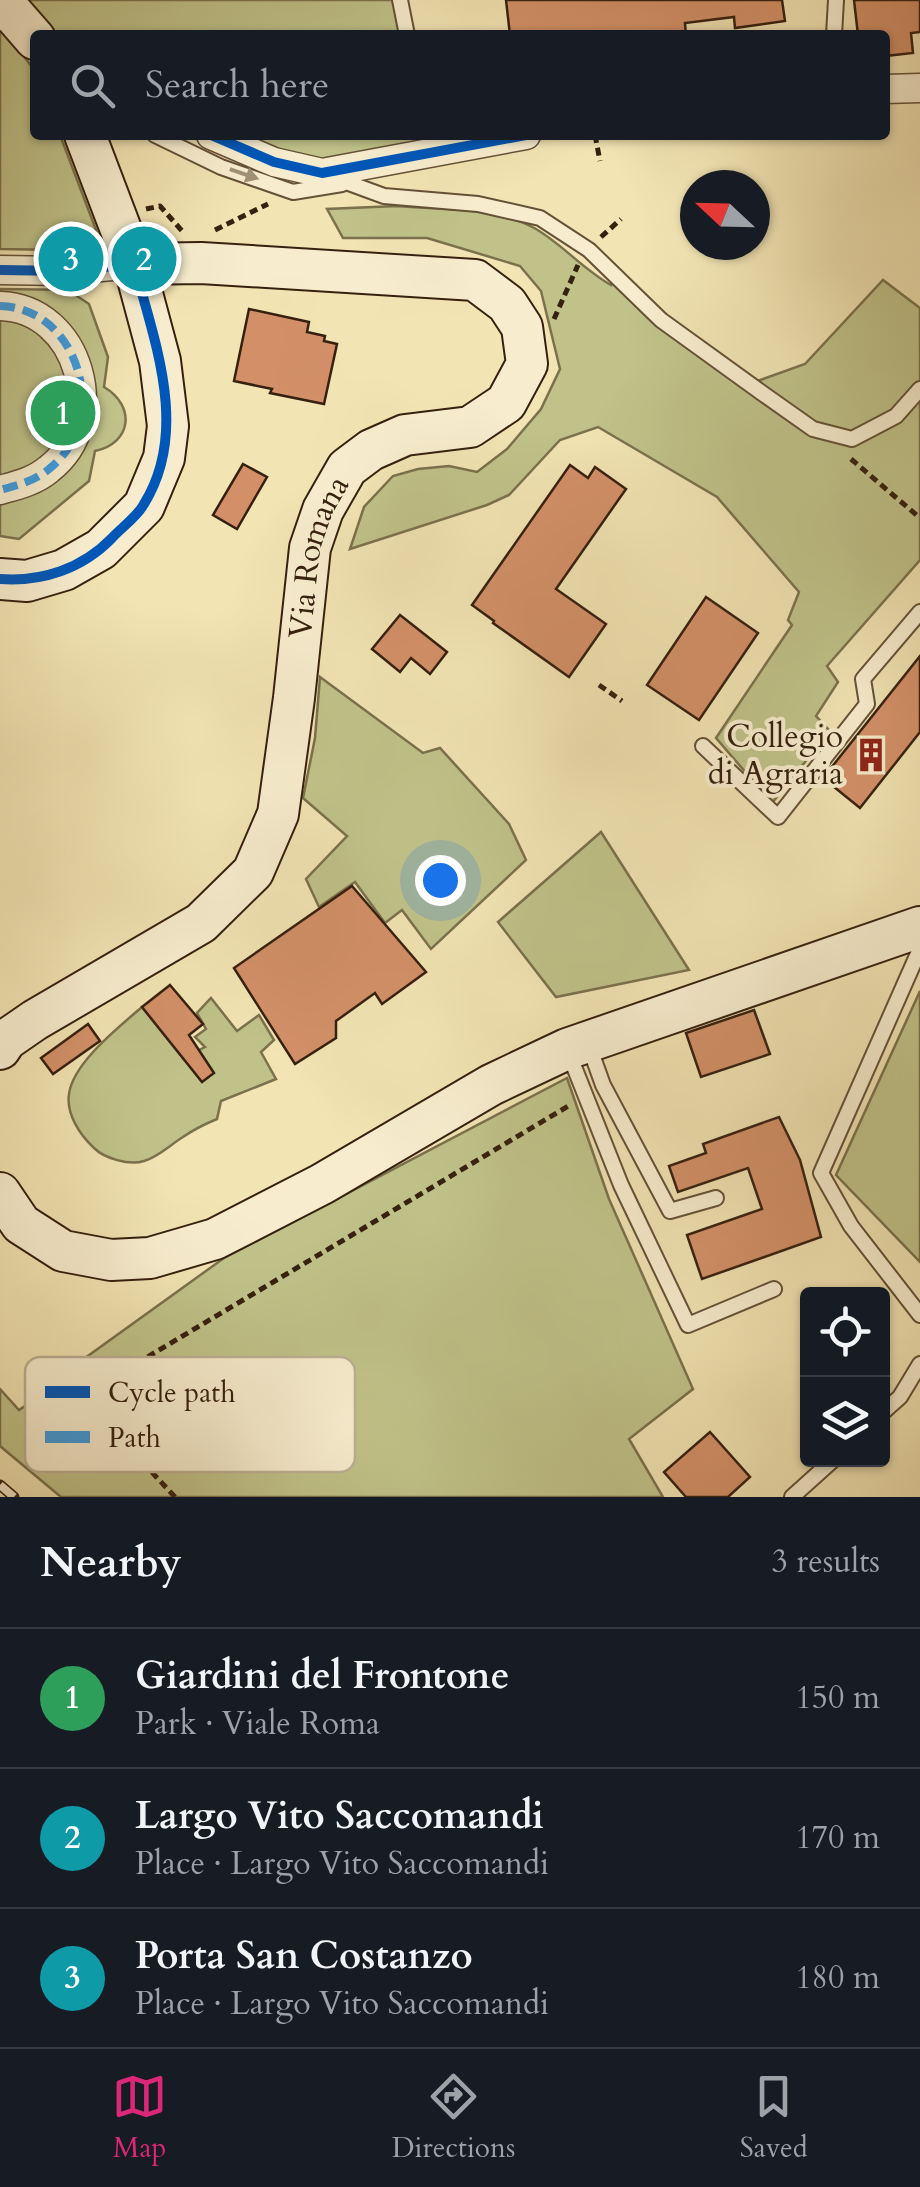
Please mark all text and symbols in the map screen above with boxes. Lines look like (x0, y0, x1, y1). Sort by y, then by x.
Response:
search box (30, 30, 890, 140)
icon: search (65, 58, 120, 113)
text: Search here (145, 59, 329, 111)
one-way arrow (230, 168, 260, 183)
north arrow (680, 170, 770, 260)
pin: 3 (38, 222, 104, 296)
pin: 2 (112, 222, 176, 296)
pin: 1 (30, 376, 96, 450)
street label: Via Romana (278, 467, 360, 641)
place label: Collegio di Agraria (708, 715, 843, 796)
building icon: Collegio di Agraria (852, 736, 890, 774)
your location (415, 855, 466, 906)
map controls (800, 1287, 890, 1467)
button: locate (800, 1287, 890, 1377)
legend (25, 1357, 355, 1472)
text: Cycle path (108, 1374, 236, 1412)
button: layers (800, 1377, 890, 1467)
text: Path (108, 1419, 161, 1457)
text: Nearby (40, 1534, 182, 1591)
text: 3 results (772, 1540, 880, 1584)
text: Giardini del Frontone (135, 1650, 509, 1702)
text: 1 (64, 1676, 81, 1720)
text: 150 m (795, 1676, 880, 1720)
text: Park · Viale Roma (135, 1702, 380, 1746)
text: Largo Vito Saccomandi (135, 1790, 544, 1842)
text: 2 (64, 1816, 81, 1860)
text: 170 m (795, 1816, 880, 1860)
text: Place · Largo Vito Saccomandi (135, 1842, 549, 1886)
text: Porta San Costanzo (135, 1930, 473, 1982)
text: 3 (64, 1956, 81, 2000)
text: 180 m (795, 1956, 880, 2000)
text: Place · Largo Vito Saccomandi (135, 1982, 549, 2026)
tab: Map (112, 2069, 167, 2167)
tab: Directions (392, 2069, 515, 2167)
tab: Saved (740, 2069, 808, 2167)

